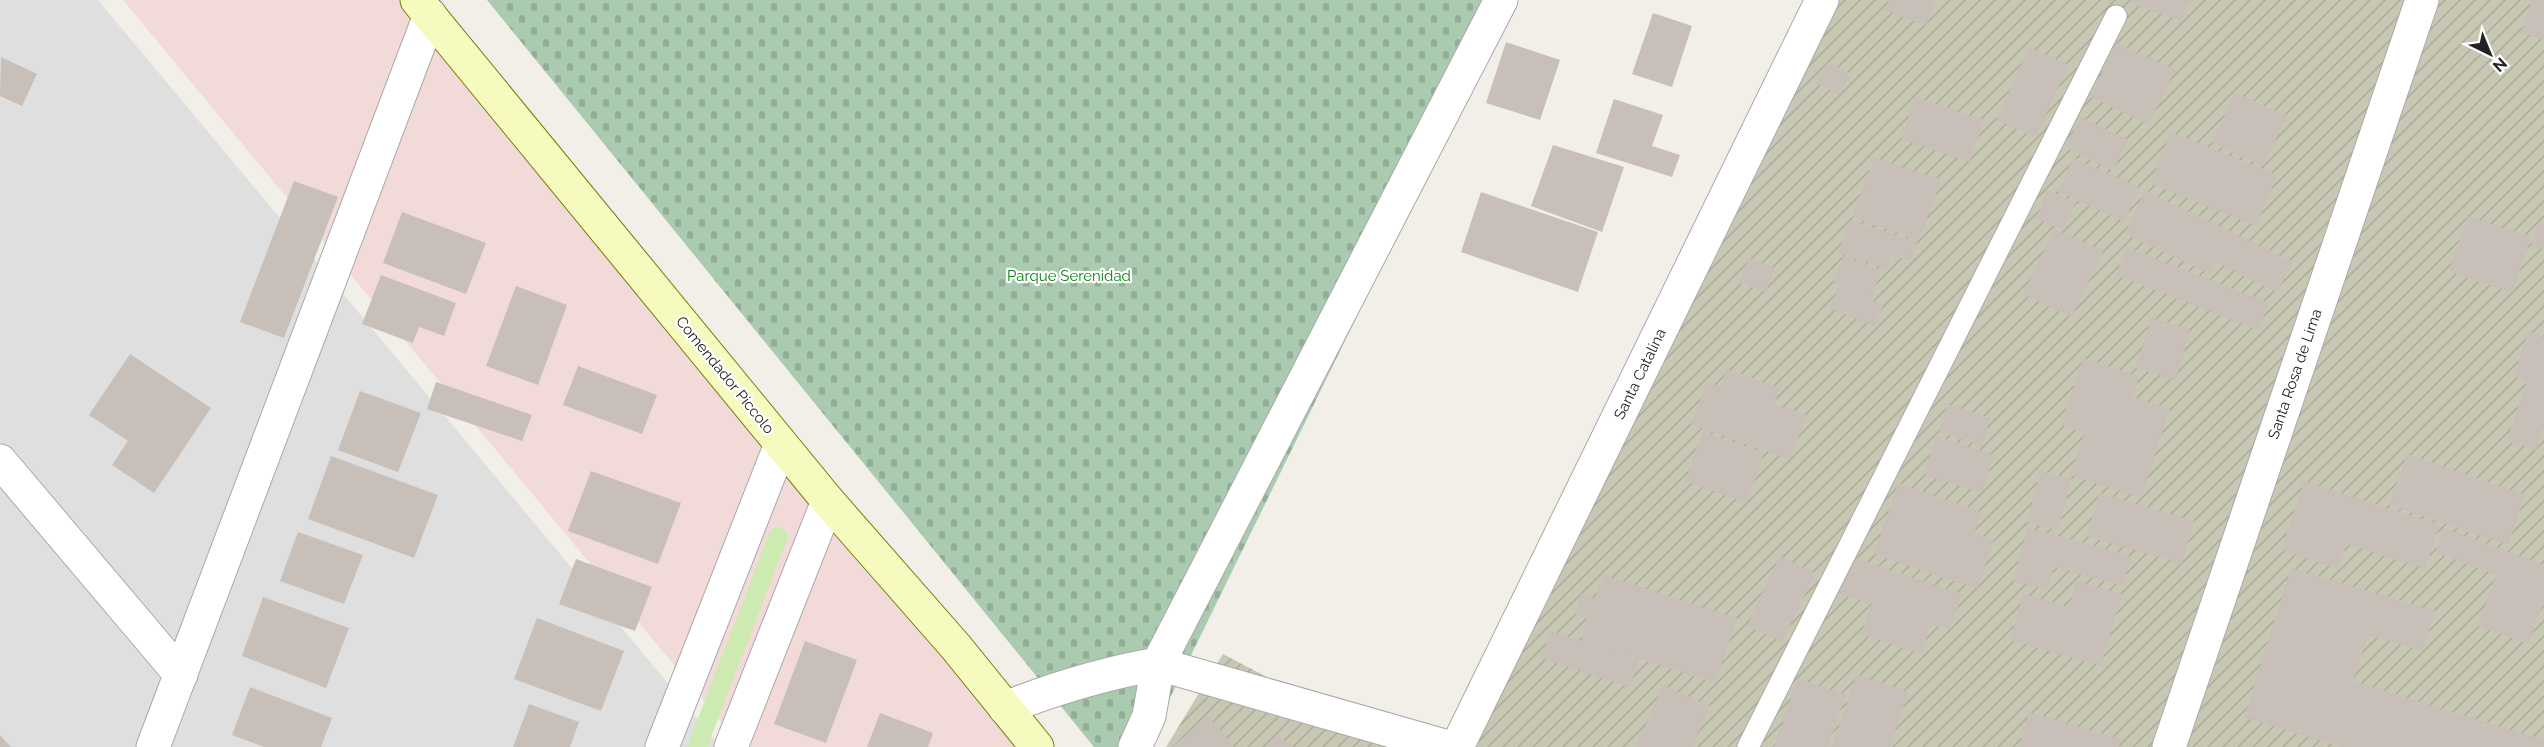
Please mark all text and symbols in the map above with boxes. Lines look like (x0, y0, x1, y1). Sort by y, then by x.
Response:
north arrow (2460, 24, 2520, 84)
text: N (2489, 53, 2511, 76)
park label: Parque Serenidad (1007, 267, 1131, 285)
street label: Santa Rosa de Lima (2264, 306, 2326, 442)
street label: Comendador Piccolo (672, 313, 778, 437)
street label: Santa Catalina (1610, 326, 1670, 422)

